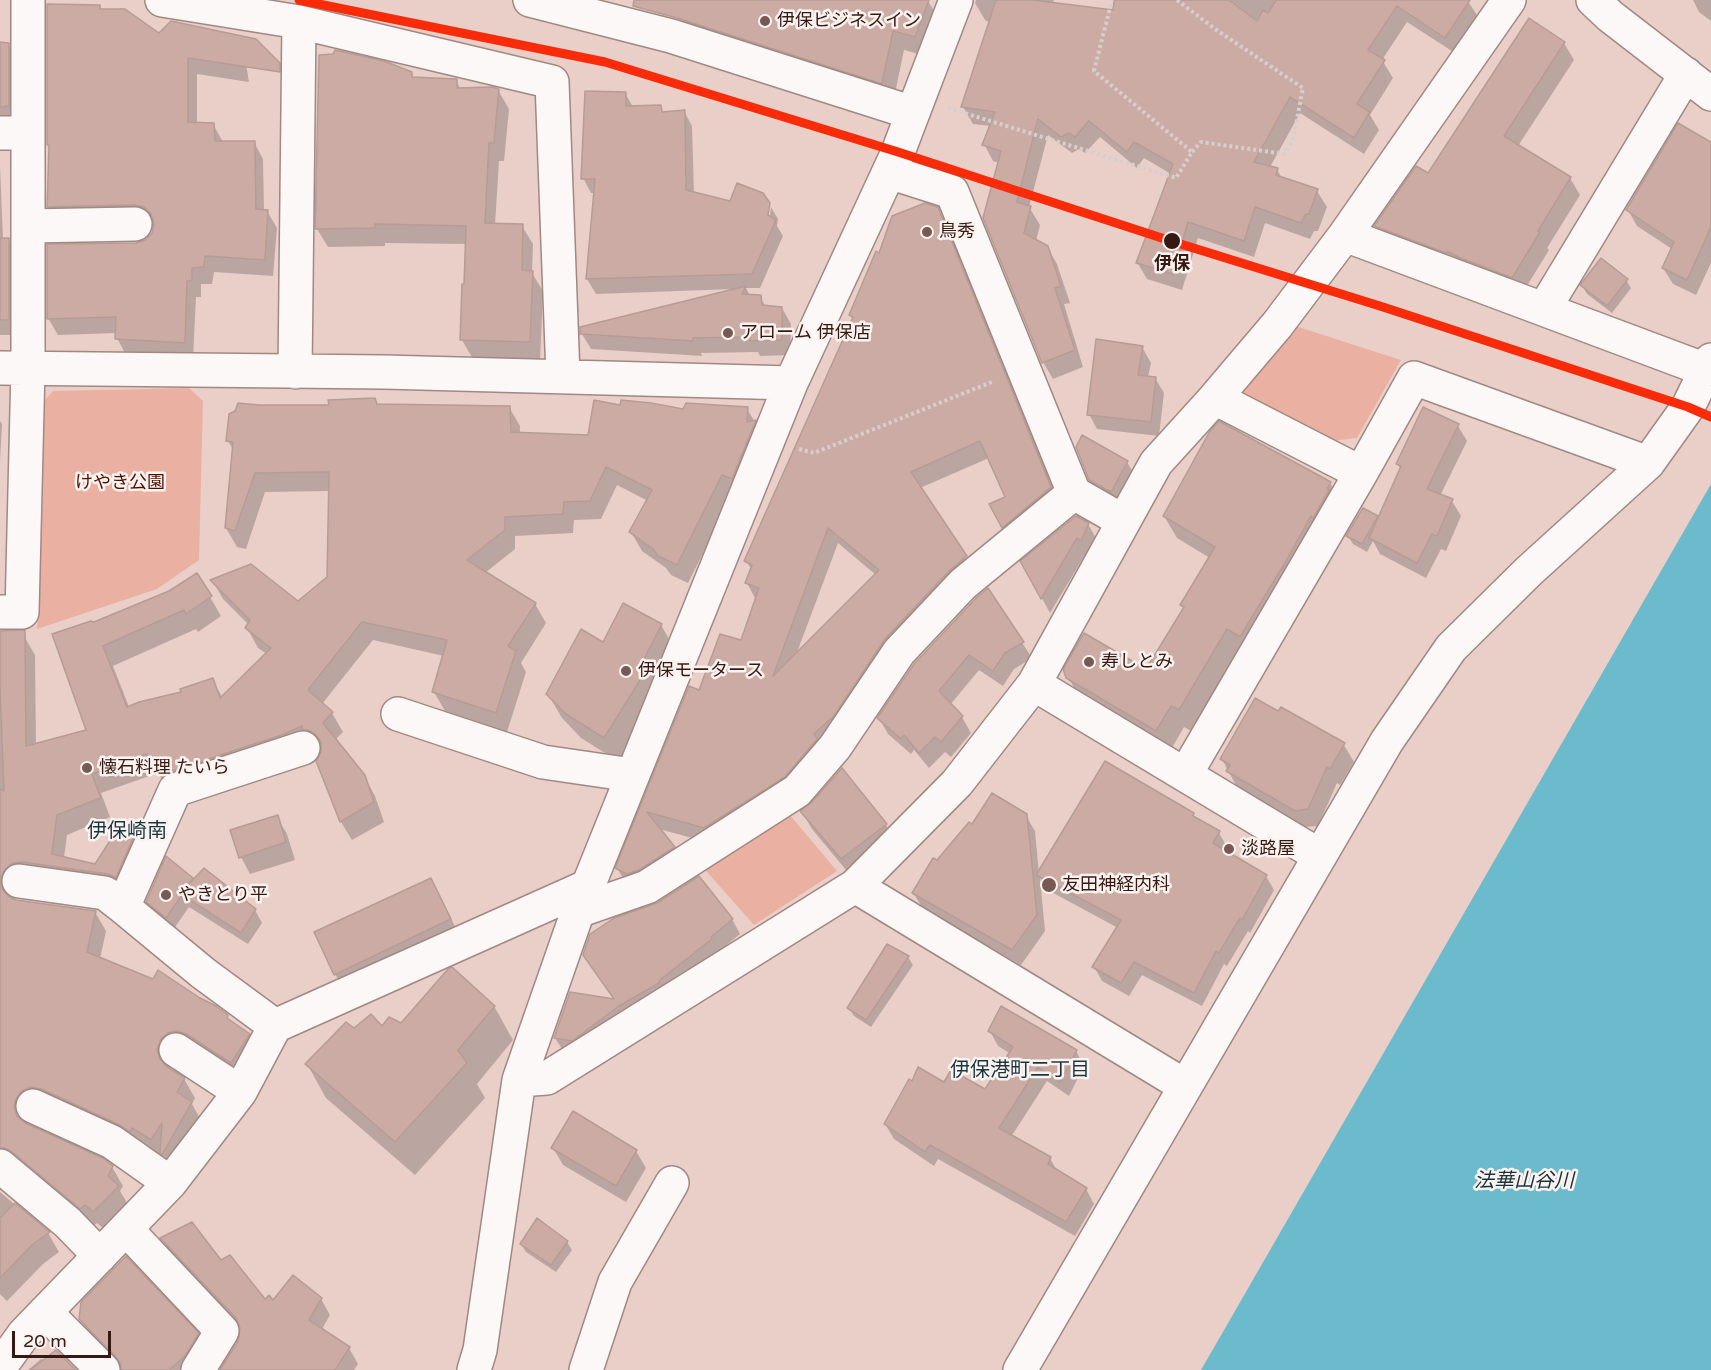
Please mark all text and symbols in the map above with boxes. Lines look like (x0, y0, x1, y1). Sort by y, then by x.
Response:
place label: 伊保ビジネスイン (777, 10, 921, 32)
marker: 伊保ビジネスイン (758, 14, 772, 28)
place label: 鳥秀 (939, 221, 975, 243)
marker: 鳥秀 (920, 225, 934, 239)
marker: 伊保 (1162, 231, 1182, 251)
place label: 伊保 (1154, 253, 1190, 275)
place label: アローム 伊保店 (740, 322, 871, 344)
marker: アローム 伊保店 (721, 326, 735, 340)
park label: けやき公園 (75, 472, 165, 494)
place label: 寿しとみ (1101, 651, 1173, 673)
marker: 寿しとみ (1082, 655, 1096, 669)
place label: 伊保モータース (638, 660, 764, 682)
marker: 伊保モータース (619, 664, 633, 678)
place label: 懐石料理 たいら (99, 757, 230, 779)
marker: 懐石料理 たいら (80, 761, 94, 775)
district label: 伊保崎南 (87, 820, 167, 844)
place label: 淡路屋 (1241, 838, 1295, 860)
marker: 淡路屋 (1222, 842, 1236, 856)
place label: 友田神経内科 (1062, 874, 1170, 896)
marker: 友田神経内科 (1040, 876, 1058, 894)
place label: やきとり平 (178, 884, 268, 906)
marker: やきとり平 (159, 888, 173, 902)
district label: 伊保港町二丁目 (950, 1059, 1090, 1083)
water label: 法華山谷川 (1474, 1170, 1574, 1194)
scale bar (15, 1319, 114, 1357)
text: 20 m (23, 1330, 67, 1352)

